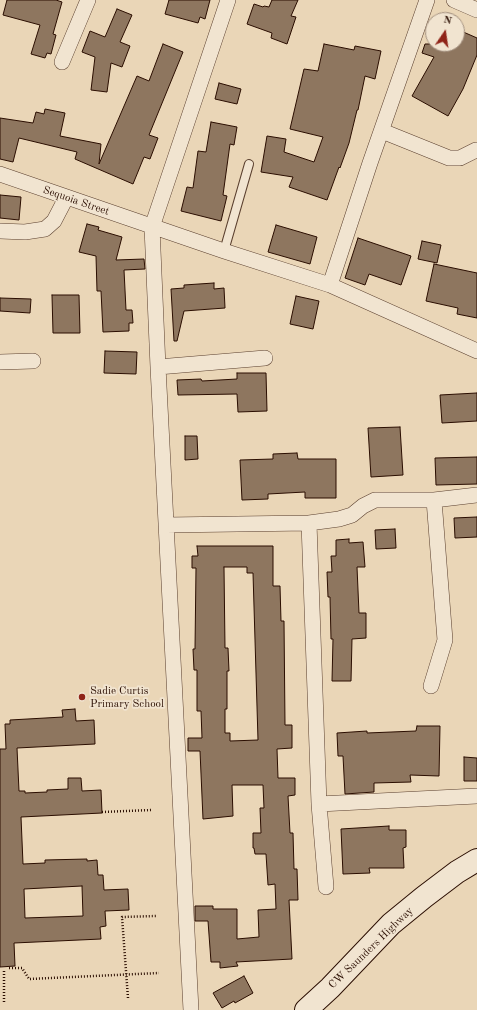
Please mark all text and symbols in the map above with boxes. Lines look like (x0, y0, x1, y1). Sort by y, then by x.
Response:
north arrow (425, 12, 465, 52)
text: N (442, 14, 453, 27)
street label: Sequoia Street (41, 183, 111, 219)
place label: Sadie Curtis Primary School (90, 684, 164, 710)
marker: Sadie Curtis Primary School (77, 692, 87, 702)
street label: CW Saunders Highway (326, 904, 416, 992)

